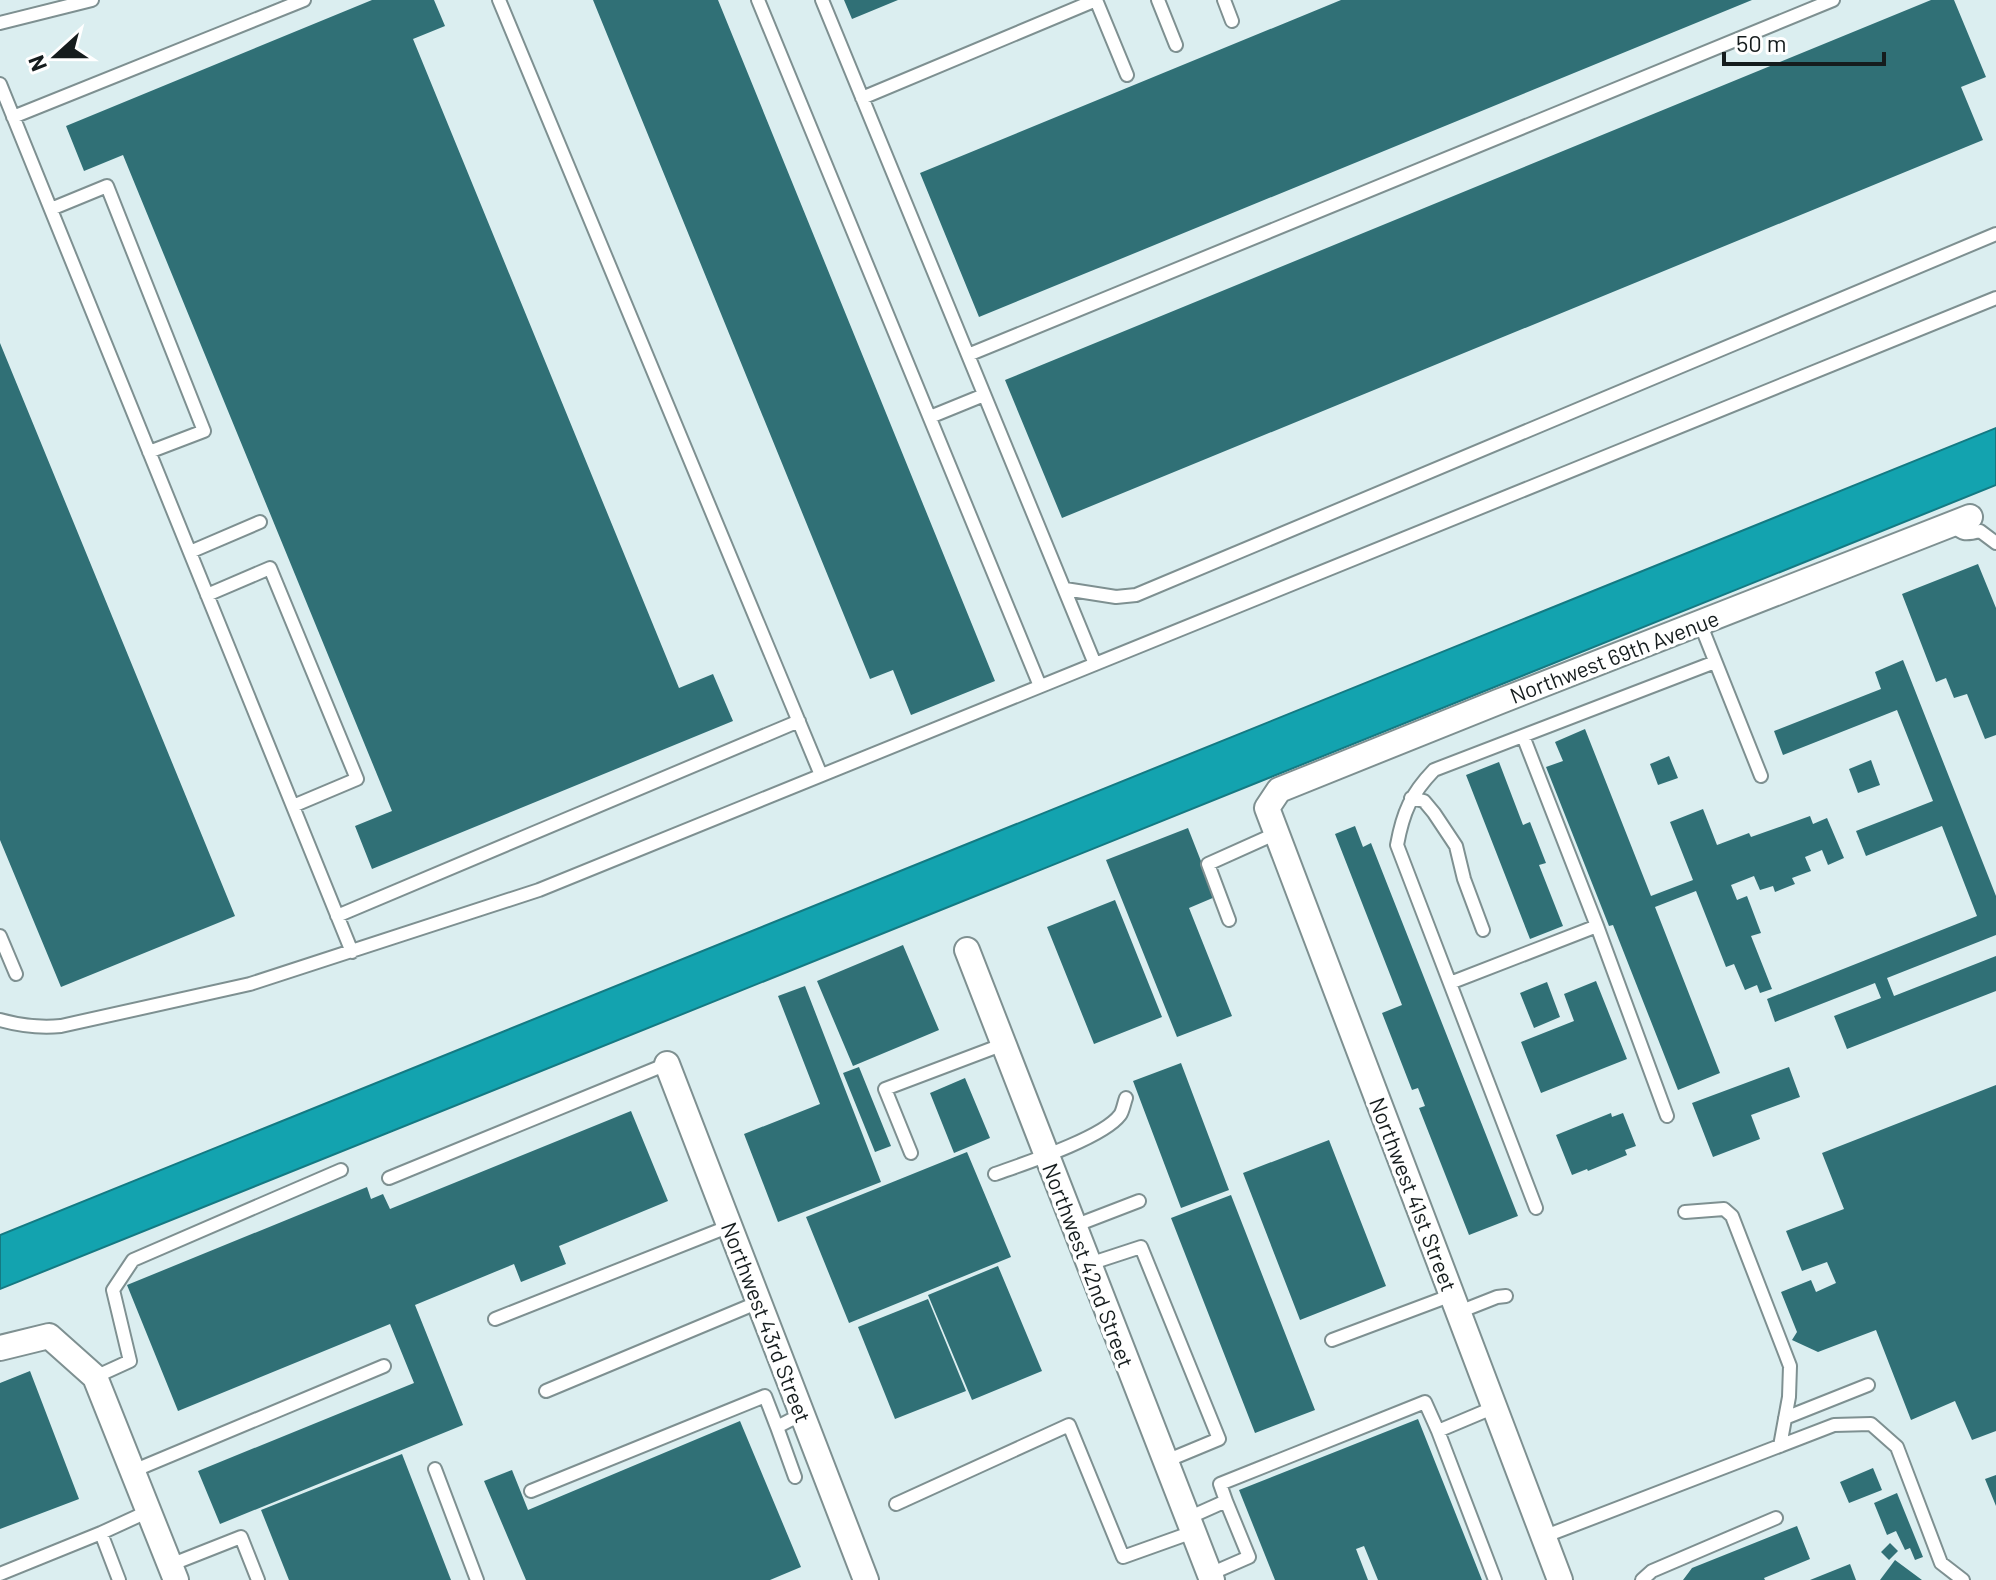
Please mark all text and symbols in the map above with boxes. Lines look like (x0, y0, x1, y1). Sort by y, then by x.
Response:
north arrow (16, 16, 96, 96)
scale bar (1724, 16, 1884, 66)
text: 50 m (1736, 28, 1787, 57)
text: N (22, 52, 51, 75)
street label: Northwest 69th Avenue (1506, 604, 1722, 708)
street label: Northwest 41st Street (1365, 1093, 1463, 1295)
street label: Northwest 42nd Street (1038, 1159, 1140, 1371)
street label: Northwest 43rd Street (717, 1218, 817, 1426)

